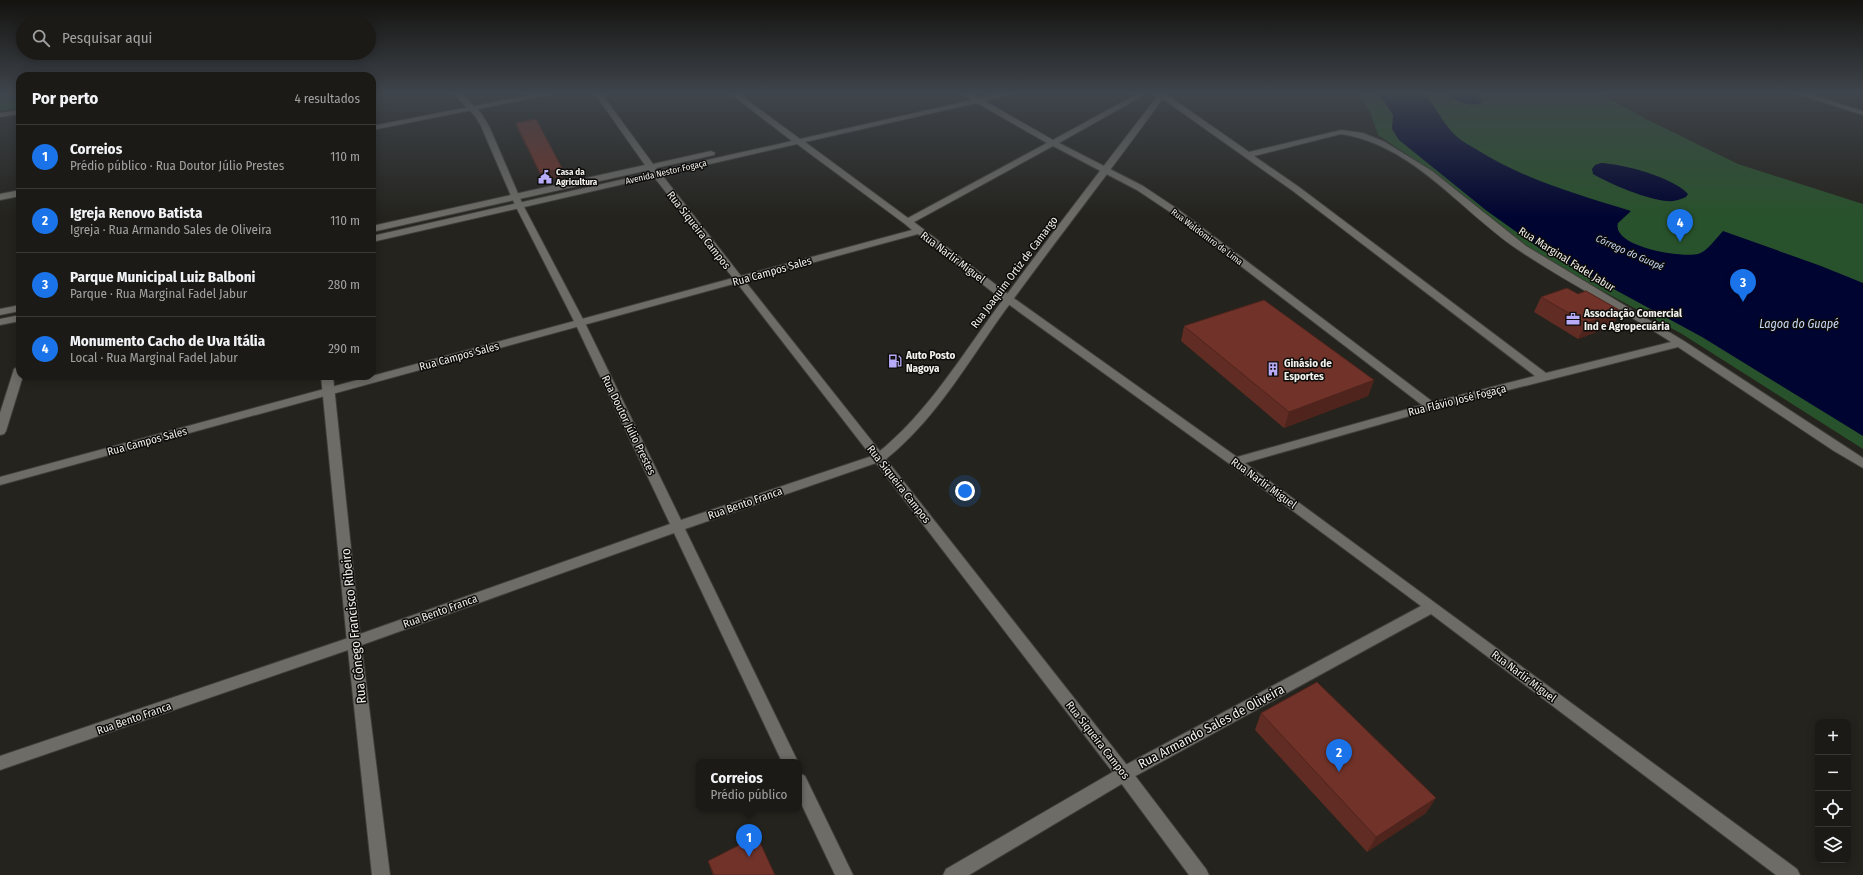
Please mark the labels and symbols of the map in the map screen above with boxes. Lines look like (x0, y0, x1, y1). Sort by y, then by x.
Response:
street label: Avenida Nestor Fogaça (624, 158, 708, 186)
place label: Casa da Agricultura (555, 167, 598, 187)
public building icon: Casa da Agricultura (537, 169, 553, 185)
street label: Rua Siqueira Campos (664, 189, 733, 272)
street label: Rua Waldomiro de Lima (1169, 207, 1245, 267)
pin: 4 (1667, 209, 1693, 242)
street label: Rua Joaquim Ortiz de Camargo (968, 214, 1061, 331)
street label: Rua Marginal Fadel Jabur (1516, 224, 1618, 295)
street label: Rua Narlir Miguel (918, 229, 988, 286)
water label: Córrego do Guapé (1594, 233, 1666, 273)
street label: Rua Campos Sales (731, 254, 813, 289)
pin: 3 (1730, 269, 1756, 302)
place label: Associação Comercial Ind e Agropecuária (1583, 307, 1683, 333)
office icon: Associação Comercial Ind e Agropecuária (1565, 311, 1581, 327)
water label: Lagoa do Guapé (1759, 317, 1839, 331)
street label: Rua Campos Sales (418, 340, 501, 373)
place label: Auto Posto Nagoya (905, 349, 956, 375)
fuel station icon: Auto Posto Nagoya (887, 353, 903, 369)
place label: Ginásio de Esportes (1284, 357, 1332, 383)
building icon: Ginásio de Esportes (1265, 361, 1281, 377)
street label: Rua Doutor Júlio Prestes (599, 373, 658, 477)
street label: Rua Flávio José Fogaça (1407, 382, 1508, 419)
street label: Rua Campos Sales (106, 425, 189, 458)
street label: Rua Siqueira Campos (864, 443, 933, 526)
street label: Rua Narlir Miguel (1229, 455, 1299, 511)
your location (955, 481, 975, 501)
street label: Rua Bento Franca (706, 485, 784, 522)
street label: Rua Cônego Francisco Ribeiro (338, 548, 369, 704)
street label: Rua Bento Franca (401, 592, 479, 631)
street label: Rua Narlir Miguel (1489, 648, 1559, 705)
street label: Rua Armando Sales de Oliveira (1136, 682, 1287, 771)
street label: Rua Siqueira Campos (1063, 699, 1132, 782)
street label: Rua Bento Franca (95, 700, 173, 737)
pin: 2 (1326, 739, 1352, 772)
pin: 1 (736, 824, 762, 857)

